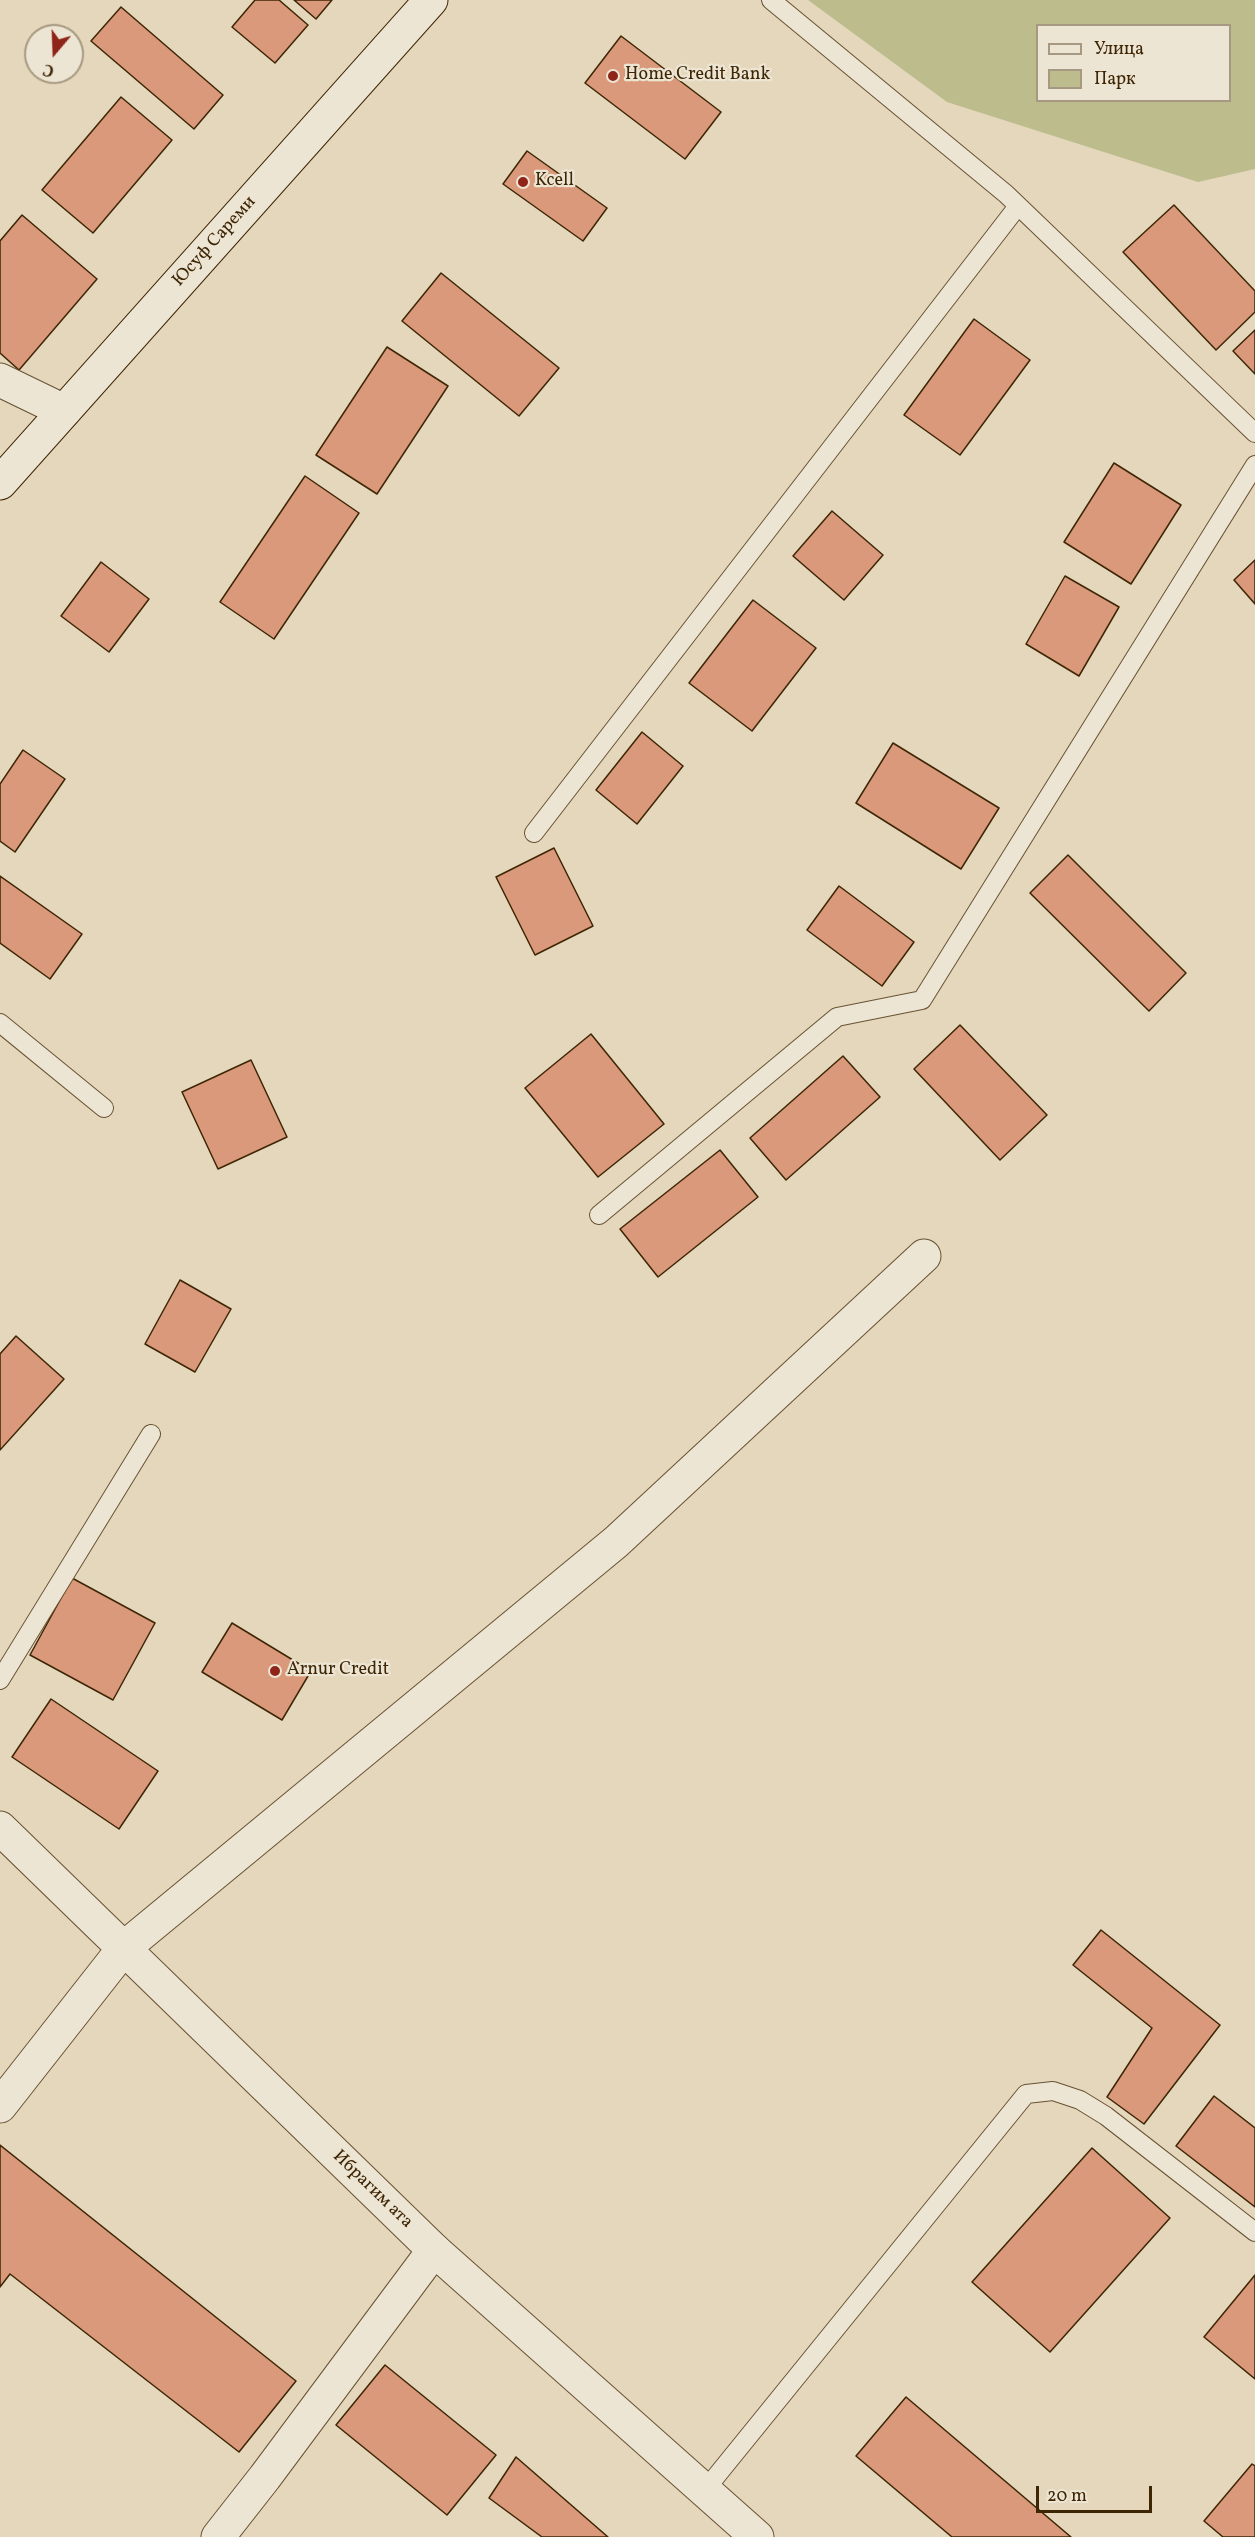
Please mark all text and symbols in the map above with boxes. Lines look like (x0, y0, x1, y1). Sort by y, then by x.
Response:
north arrow (24, 24, 84, 84)
legend (1036, 24, 1231, 102)
text: Улица (1094, 37, 1144, 62)
text: С (40, 57, 57, 81)
place label: Home Credit Bank (625, 65, 770, 87)
text: Парк (1094, 67, 1136, 92)
marker: Home Credit Bank (606, 69, 620, 83)
place label: Kcell (535, 171, 574, 193)
marker: Kcell (516, 175, 530, 189)
street label: Юсуф Сареми (169, 192, 261, 292)
place label: Arnur Credit (287, 1660, 389, 1682)
marker: Arnur Credit (268, 1664, 282, 1678)
street label: Ибрагим ата (327, 2146, 417, 2234)
scale bar (1039, 2474, 1154, 2512)
text: 20 m (1047, 2484, 1087, 2509)

